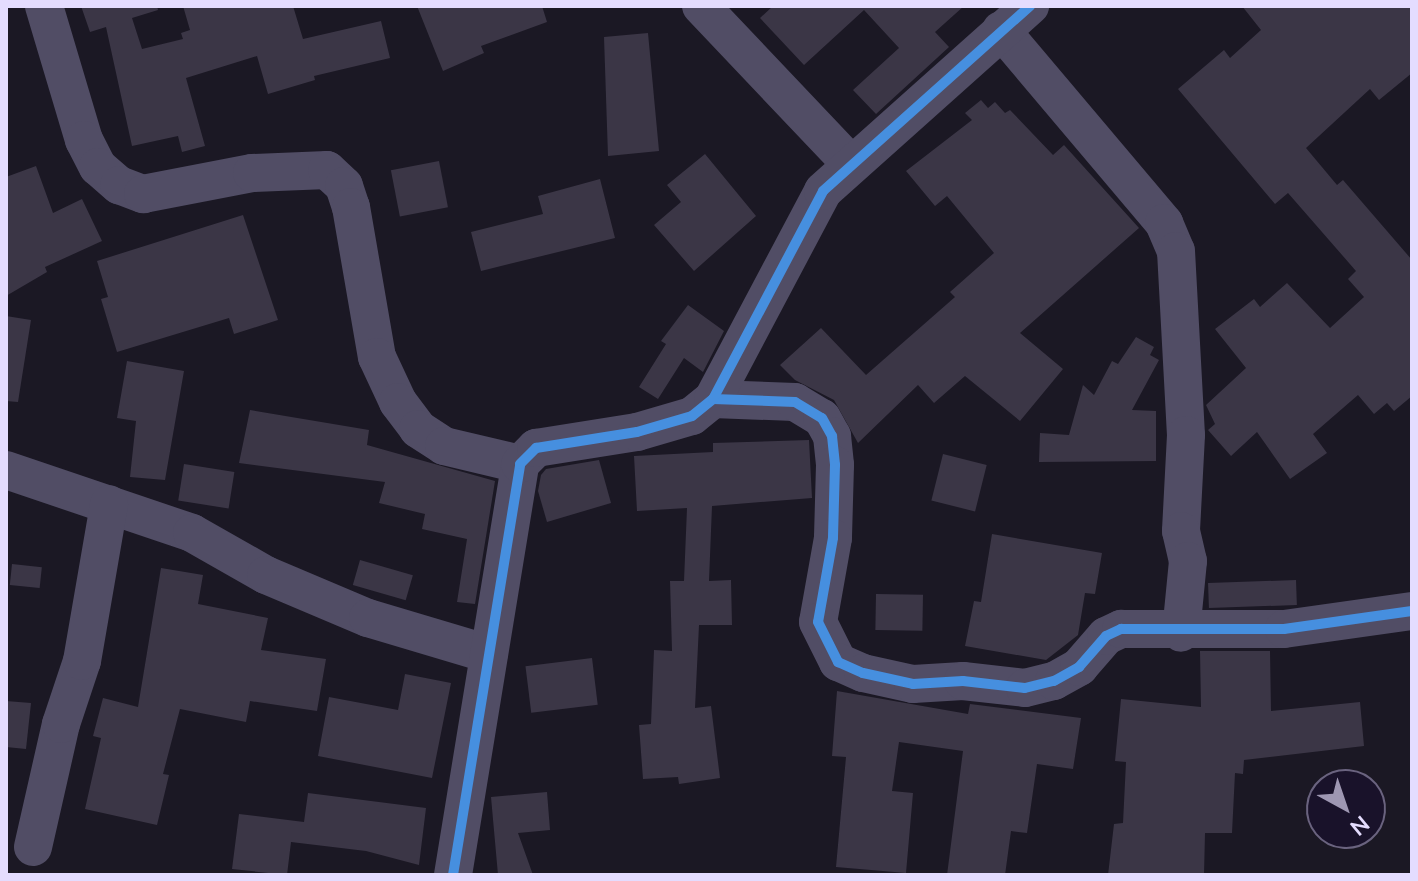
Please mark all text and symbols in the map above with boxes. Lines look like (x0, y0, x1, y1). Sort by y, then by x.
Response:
north arrow (1306, 769, 1386, 849)
text: N (1345, 810, 1376, 842)

